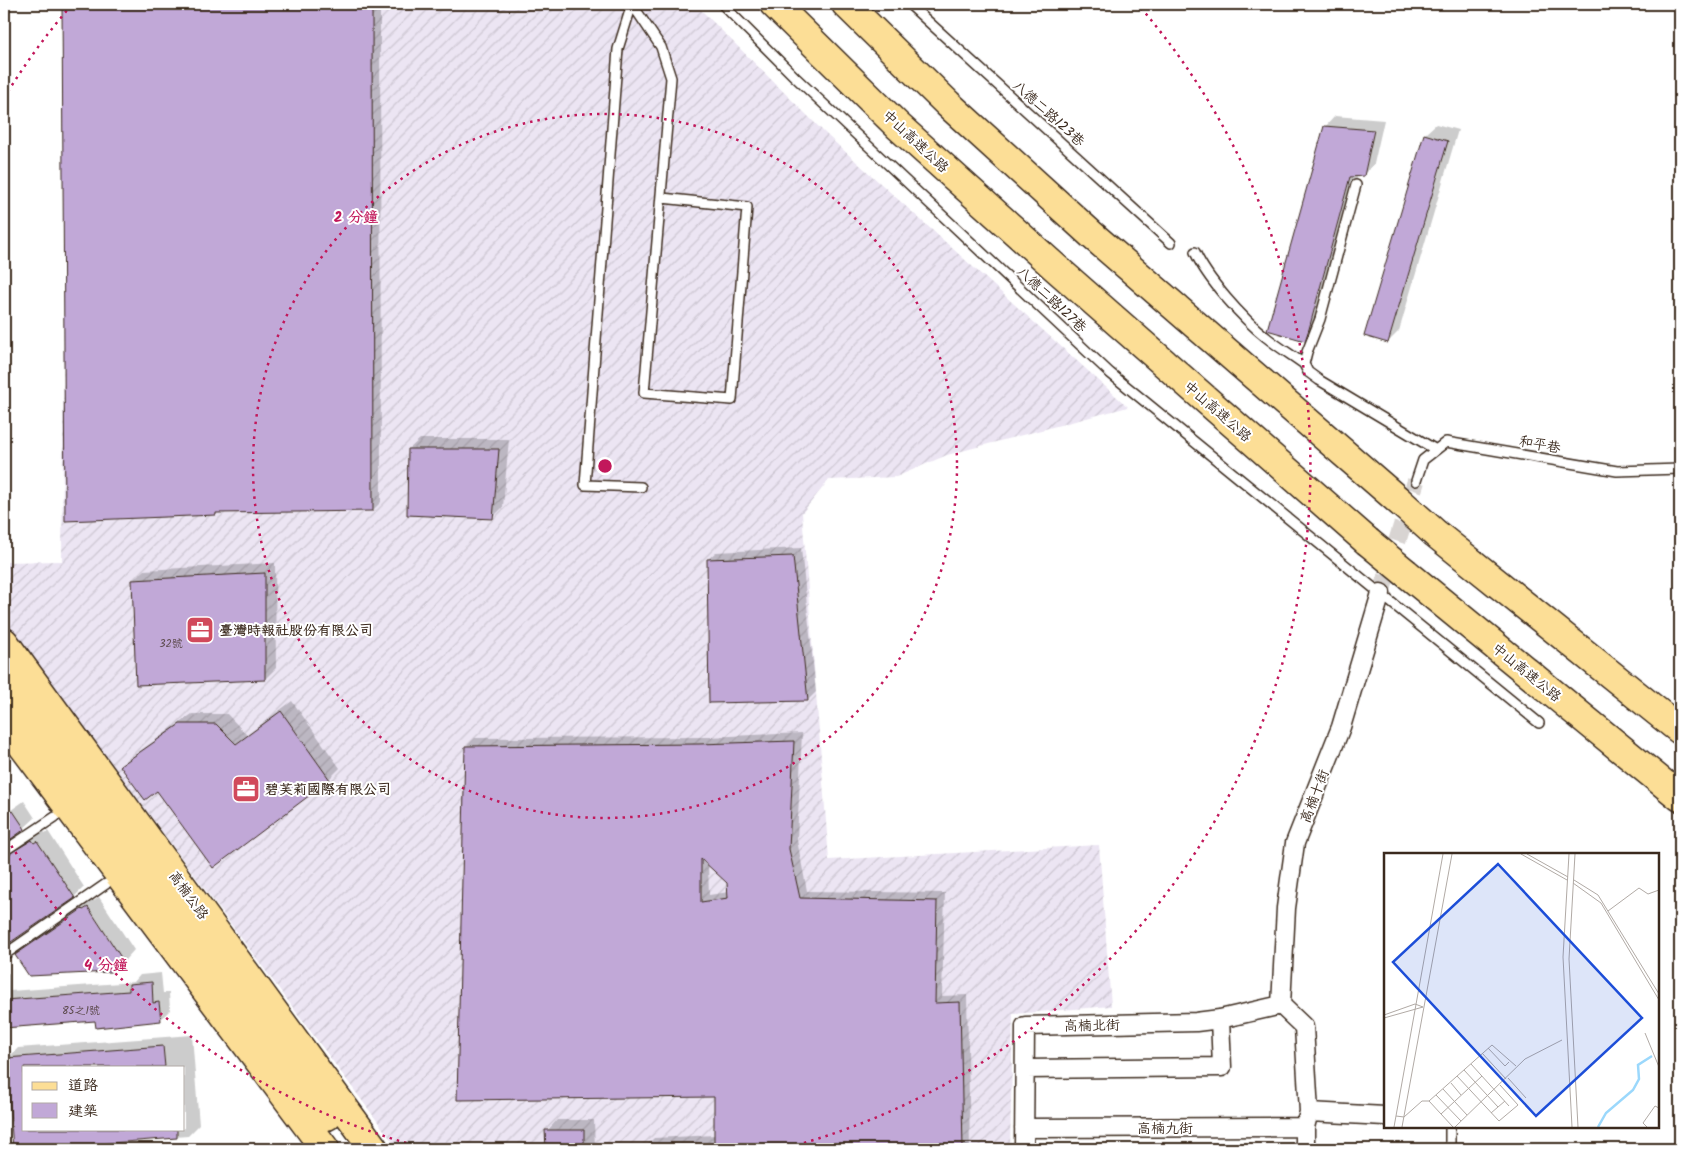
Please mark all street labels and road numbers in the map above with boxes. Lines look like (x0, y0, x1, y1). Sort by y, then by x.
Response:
street label: 八德二路123巷 (1007, 75, 1090, 153)
street label: 中山高速公路 (877, 105, 954, 178)
street label: 八德二路127巷 (1011, 261, 1092, 339)
street label: 中山高速公路 (1178, 376, 1256, 448)
street label: 和平巷 (1517, 431, 1563, 460)
street label: 中山高速公路 (1487, 638, 1566, 708)
street label: 高楠十街 (1295, 766, 1335, 826)
street label: 高楠公路 (163, 866, 214, 925)
street label: 高楠北街 (1064, 1015, 1120, 1037)
street label: 高楠九街 (1137, 1118, 1193, 1140)

